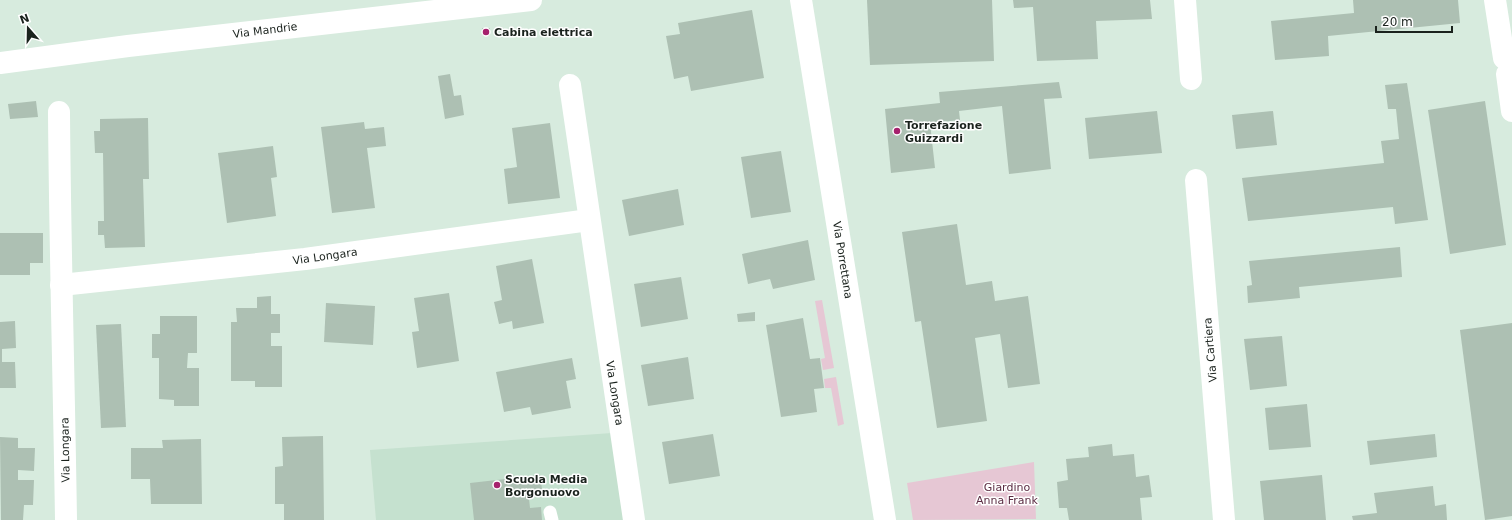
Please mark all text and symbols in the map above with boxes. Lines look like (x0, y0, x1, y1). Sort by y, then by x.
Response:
north arrow (8, 8, 48, 48)
scale bar (1376, 8, 1452, 34)
text: N (18, 11, 31, 27)
text: 20 m (1382, 15, 1413, 29)
street label: Via Mandrie (232, 20, 298, 41)
place label: Cabina elettrica (494, 26, 593, 39)
marker: Cabina elettrica (481, 27, 491, 37)
place label: Torrefazione Guizzardi (905, 119, 982, 145)
marker: Torrefazione Guizzardi (892, 126, 902, 136)
street label: Via Porrettana (830, 221, 855, 300)
street label: Via Longara (292, 246, 358, 267)
street label: Via Cartiera (1201, 317, 1220, 383)
street label: Via Longara (603, 360, 626, 426)
street label: Via Longara (58, 417, 73, 483)
place label: Scuola Media Borgonuovo (505, 473, 587, 499)
marker: Scuola Media Borgonuovo (492, 480, 502, 490)
park label: Giardino Anna Frank (976, 481, 1039, 507)

